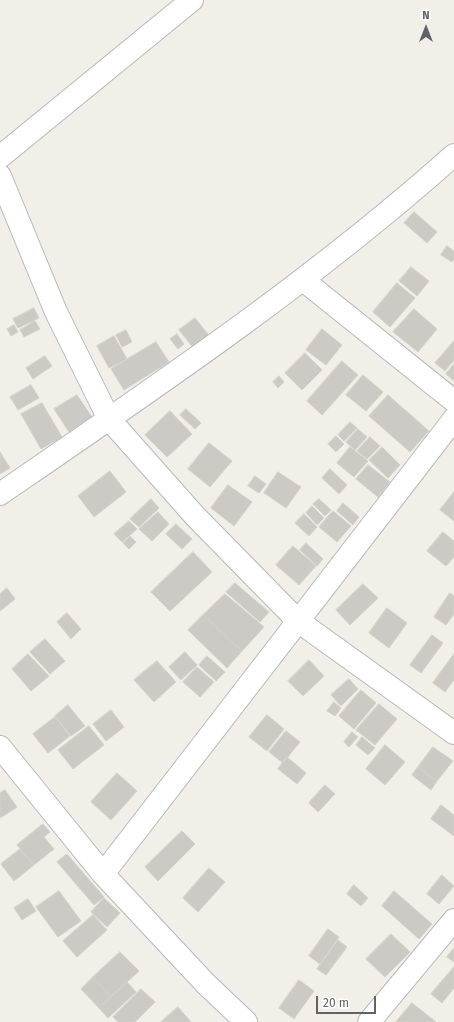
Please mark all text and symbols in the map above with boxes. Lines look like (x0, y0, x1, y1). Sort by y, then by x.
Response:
north arrow (406, 8, 446, 48)
text: N (422, 9, 430, 22)
scale bar (318, 988, 378, 1014)
text: 20 m (323, 996, 349, 1010)

